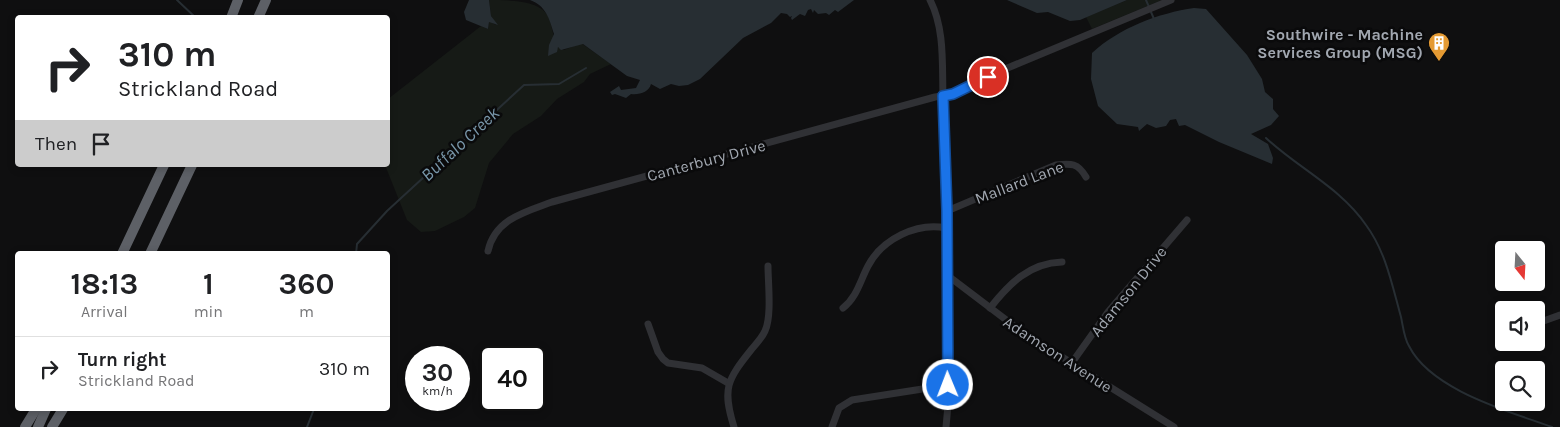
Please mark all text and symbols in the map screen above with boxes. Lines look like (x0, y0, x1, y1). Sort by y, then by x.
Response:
place label: Southwire - Machine Services Group (MSG) (1257, 25, 1423, 62)
building icon: Southwire - Machine Services Group (MSG) (1427, 31, 1451, 62)
text: 310 m (118, 34, 216, 75)
icon: right (35, 35, 100, 100)
pin (967, 56, 1009, 98)
icon: arrive (974, 63, 1002, 91)
text: Strickland Road (118, 76, 278, 102)
water label: Buffalo Creek (416, 102, 504, 186)
icon: arrive (87, 130, 115, 158)
text: Then (35, 133, 77, 155)
street label: Canterbury Drive (645, 136, 767, 185)
street label: Mallard Lane (972, 157, 1066, 208)
north arrow (1495, 241, 1545, 291)
map controls (1495, 241, 1545, 411)
street label: Adamson Drive (1086, 242, 1171, 340)
text: 18:13 (71, 266, 138, 302)
text: 1 (203, 266, 214, 302)
text: 360 (279, 266, 334, 302)
button: sound (1495, 301, 1545, 351)
text: Arrival (81, 302, 128, 321)
text: min (194, 302, 223, 321)
text: m (299, 302, 314, 321)
street label: Adamson Avenue (1000, 312, 1116, 397)
speed limit sign: 40 (480, 346, 545, 411)
text: Turn right (78, 349, 167, 371)
icon: right (35, 355, 63, 383)
text: 310 m (319, 358, 370, 380)
text: 30 (422, 358, 453, 387)
position arrow (921, 358, 973, 410)
button: search (1495, 361, 1545, 411)
text: Strickland Road (78, 371, 195, 390)
text: km/h (422, 384, 453, 398)

